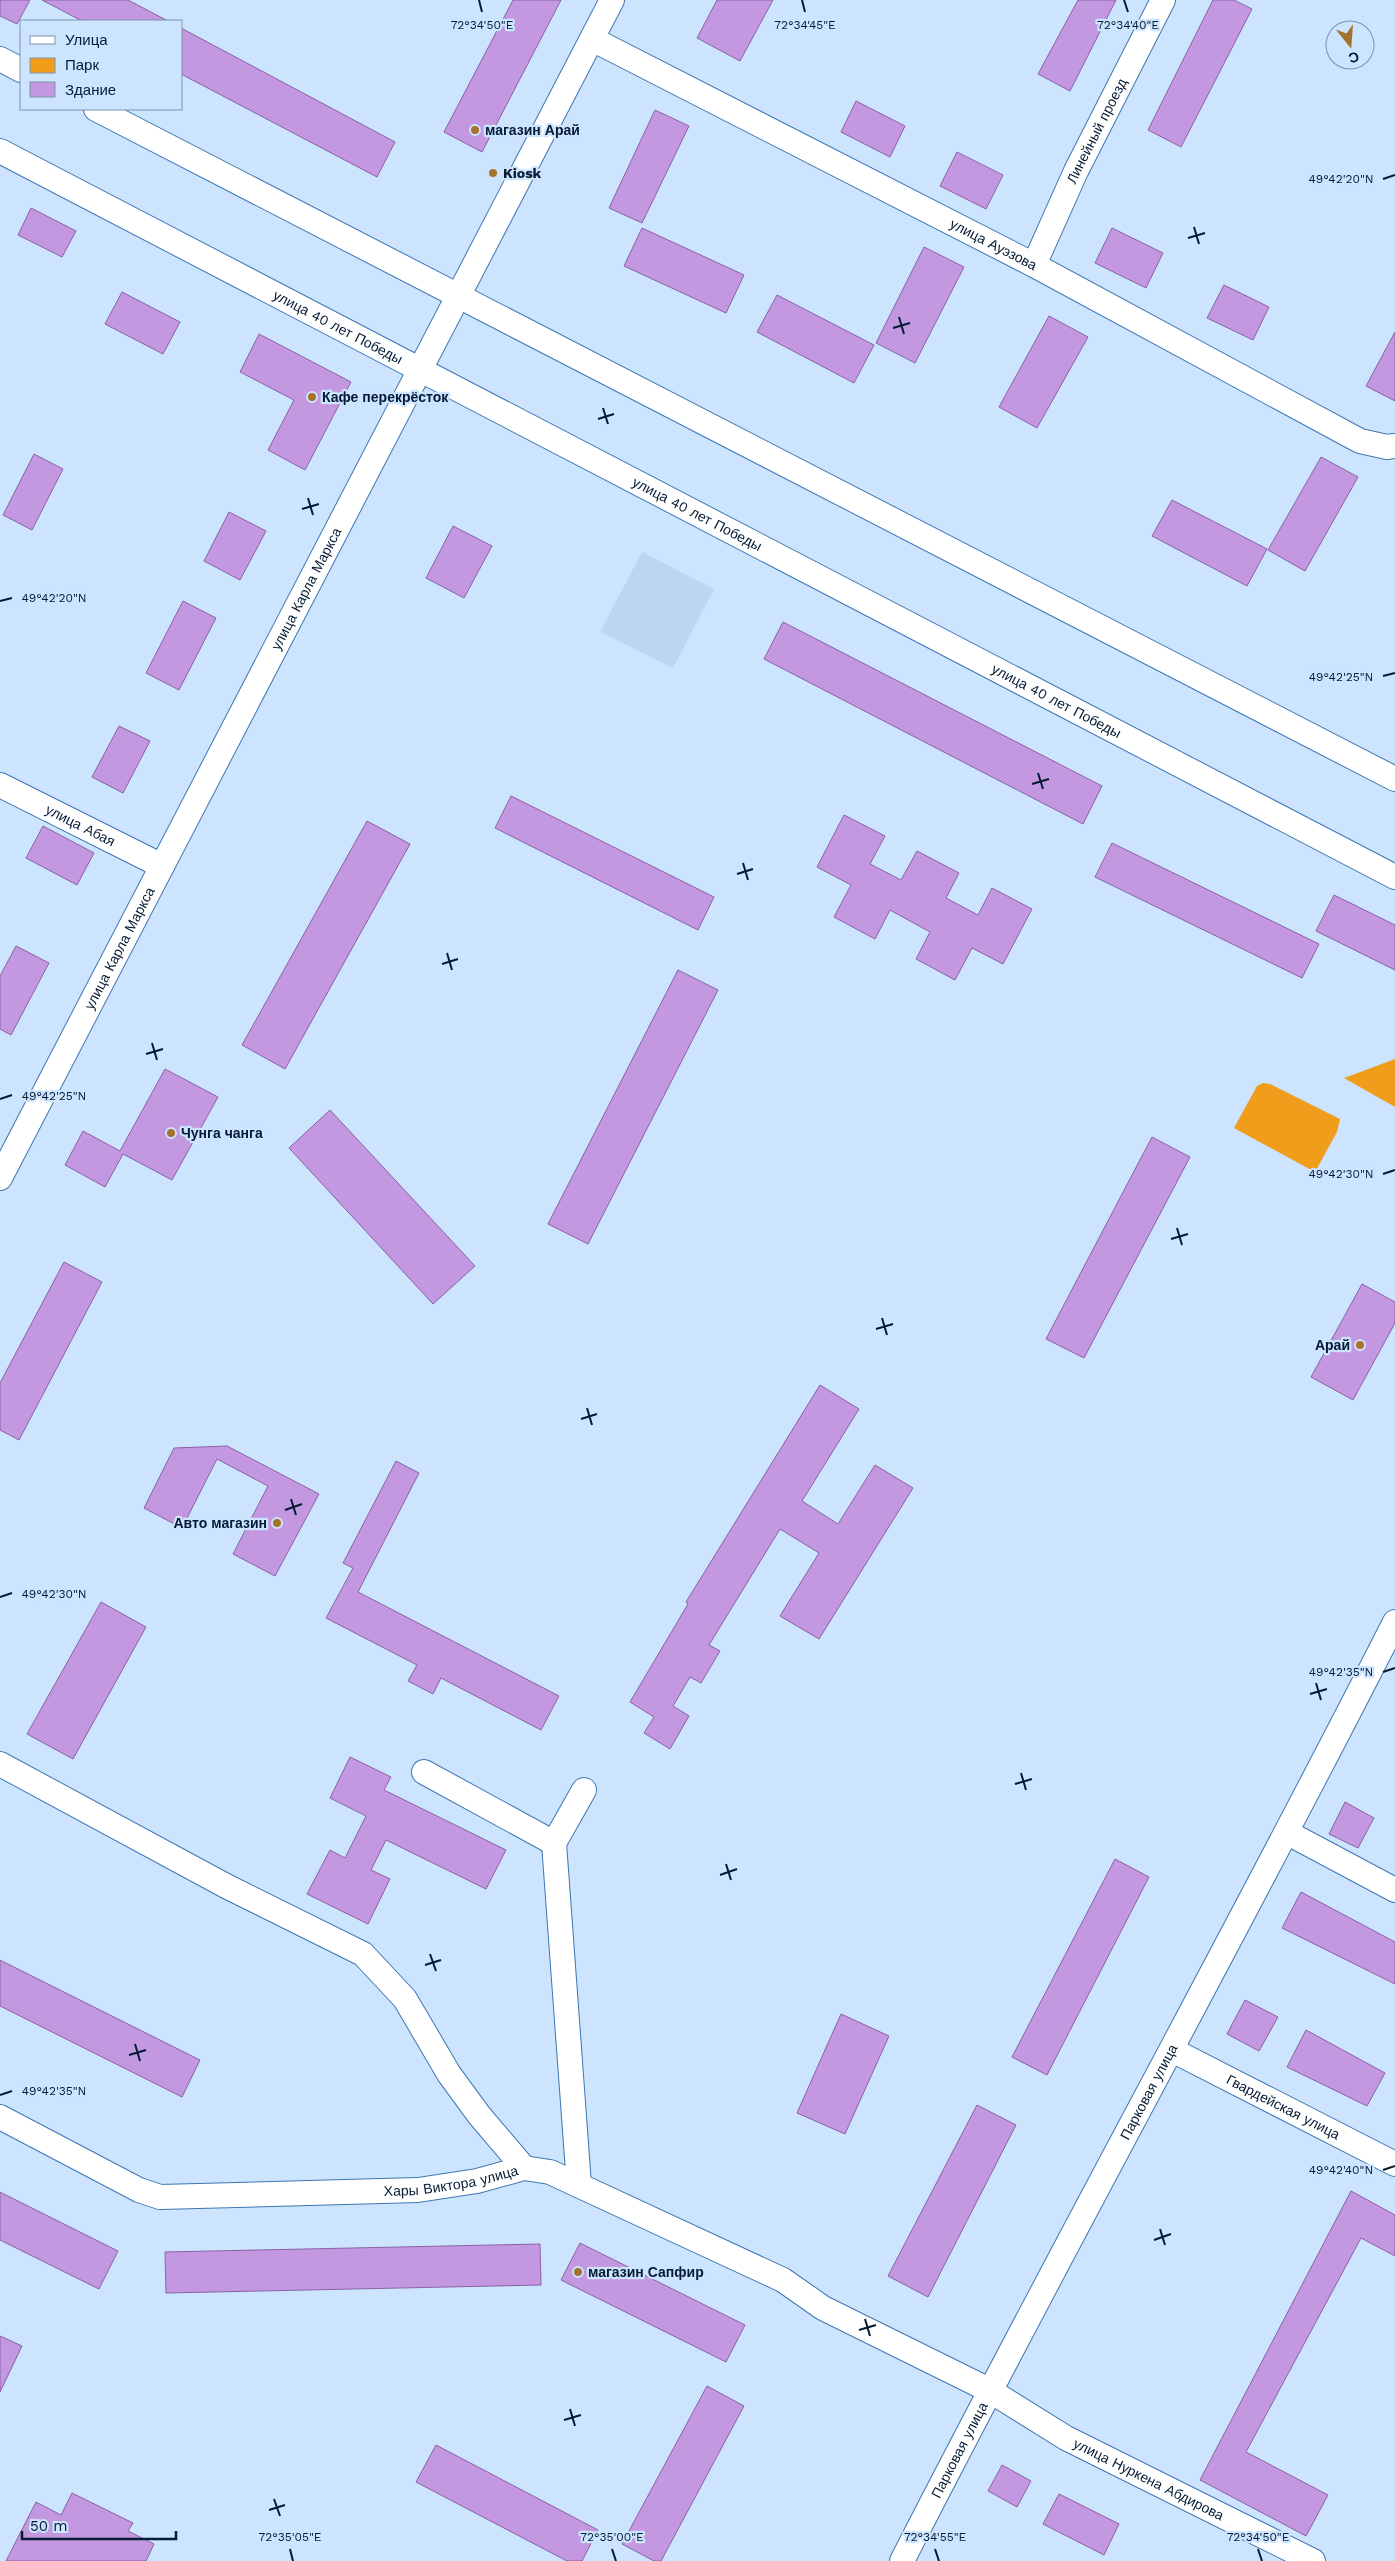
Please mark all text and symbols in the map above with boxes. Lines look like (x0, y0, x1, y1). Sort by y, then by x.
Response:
text: 72°34'50"E (451, 18, 514, 32)
text: 72°34'45"E (774, 18, 836, 32)
text: 72°34'40"E (1097, 18, 1159, 32)
legend (20, 20, 182, 110)
north arrow (1325, 20, 1375, 70)
text: Улица (65, 31, 108, 49)
text: С (1347, 48, 1361, 67)
text: Парк (65, 56, 99, 74)
street label: Линейный проезд (1063, 76, 1130, 186)
text: Здание (65, 81, 116, 99)
place label: магазин Арай (485, 122, 580, 138)
marker: магазин Арай (469, 124, 481, 136)
place label: Kiosk (503, 165, 542, 181)
marker: Kiosk (487, 167, 499, 179)
text: 49°42'20"N (1308, 172, 1374, 186)
street label: улица Ауэзова (947, 215, 1040, 273)
street label: улица 40 лет Победы (271, 287, 405, 367)
place label: Кафе перекрёсток (322, 389, 449, 405)
marker: Кафе перекрёсток (306, 391, 318, 403)
street label: улица 40 лет Победы (630, 474, 765, 554)
street label: улица Карла Маркса (268, 525, 345, 653)
text: 49°42'20"N (21, 591, 87, 605)
street label: улица 40 лет Победы (989, 661, 1124, 741)
text: 49°42'25"N (1309, 670, 1373, 684)
street label: улица Абая (43, 801, 118, 849)
street label: улица Карла Маркса (81, 884, 158, 1012)
text: 49°42'25"N (22, 1089, 86, 1103)
place label: Чунга чанга (181, 1125, 263, 1141)
marker: Чунга чанга (165, 1127, 177, 1139)
text: 49°42'30"N (1308, 1167, 1374, 1181)
place label: Арай (1315, 1337, 1350, 1353)
marker: Арай (1354, 1339, 1366, 1351)
place label: Авто магазин (173, 1515, 267, 1531)
marker: Авто магазин (271, 1517, 283, 1529)
text: 49°42'30"N (21, 1587, 87, 1601)
text: 49°42'35"N (1309, 1665, 1373, 1679)
street label: Парковая улица (1117, 2041, 1181, 2142)
street label: Гвардейская улица (1224, 2071, 1343, 2143)
text: 49°42'35"N (22, 2084, 86, 2098)
street label: Хары Виктора улица (383, 2162, 520, 2199)
text: 49°42'40"N (1309, 2163, 1373, 2177)
place label: магазин Сапфир (588, 2264, 704, 2280)
marker: магазин Сапфир (572, 2266, 584, 2278)
street label: Парковая улица (928, 2399, 991, 2501)
street label: улица Нуркена Абдирова (1071, 2435, 1227, 2523)
scale bar (22, 2508, 176, 2540)
text: 50 m (30, 2517, 67, 2535)
text: 72°35'05"E (259, 2530, 322, 2544)
text: 72°35'00"E (580, 2530, 644, 2544)
text: 72°34'55"E (904, 2530, 966, 2544)
text: 72°34'50"E (1227, 2530, 1290, 2544)

